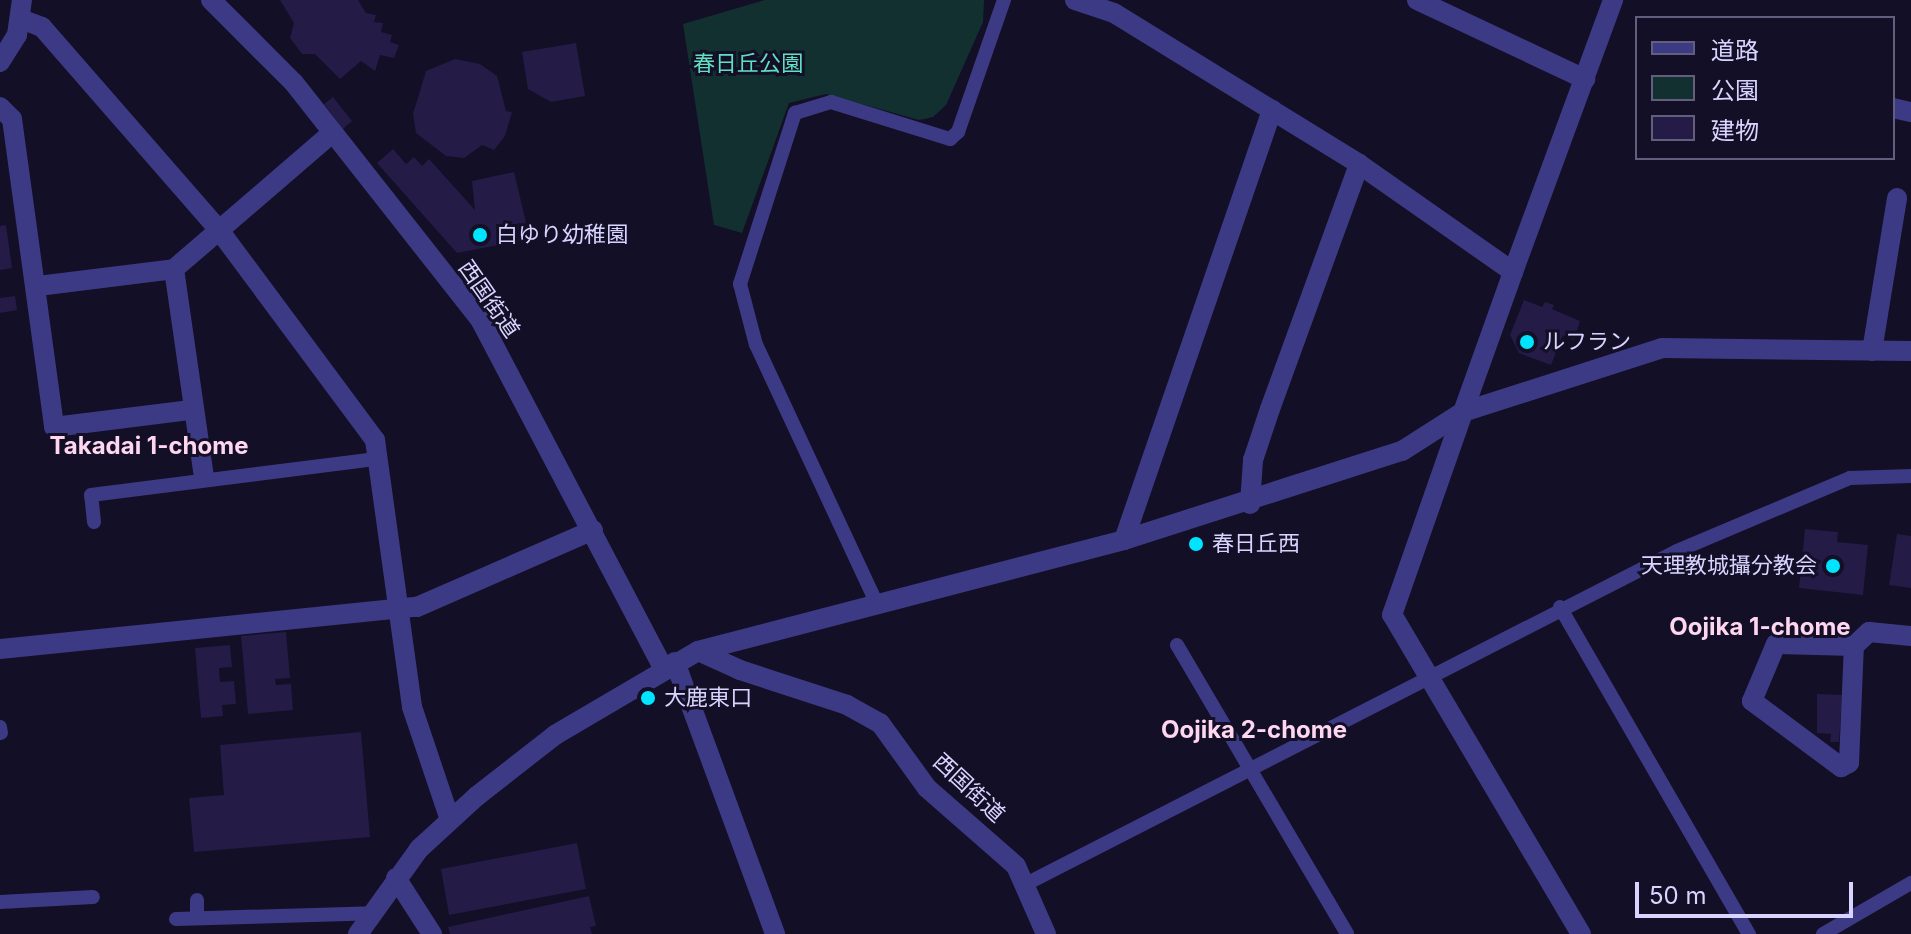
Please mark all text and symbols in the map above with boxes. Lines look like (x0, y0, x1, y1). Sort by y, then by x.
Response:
legend (1635, 16, 1895, 160)
text: 道路 (1711, 36, 1759, 65)
park label: 春日丘公園 (693, 51, 803, 77)
text: 公園 (1711, 76, 1759, 105)
text: 建物 (1711, 116, 1759, 145)
place label: 白ゆり幼稚園 (496, 222, 628, 248)
marker: 白ゆり幼稚園 (471, 226, 489, 244)
street label: 西国街道 (453, 255, 525, 343)
place label: ルフラン (1543, 329, 1631, 355)
marker: ルフラン (1518, 333, 1536, 351)
district label: Takadai 1-chome (50, 432, 248, 460)
place label: 春日丘西 (1212, 531, 1300, 557)
marker: 春日丘西 (1187, 535, 1205, 553)
place label: 天理教城攝分教会 (1641, 553, 1817, 579)
marker: 天理教城攝分教会 (1824, 557, 1842, 575)
district label: Oojika 1-chome (1669, 613, 1851, 641)
place label: 大鹿東口 (664, 685, 752, 711)
marker: 大鹿東口 (639, 689, 657, 707)
district label: Oojika 2-chome (1161, 716, 1347, 744)
street label: 西国街道 (928, 748, 1010, 828)
scale bar (1639, 866, 1857, 916)
text: 50 m (1649, 881, 1707, 910)

